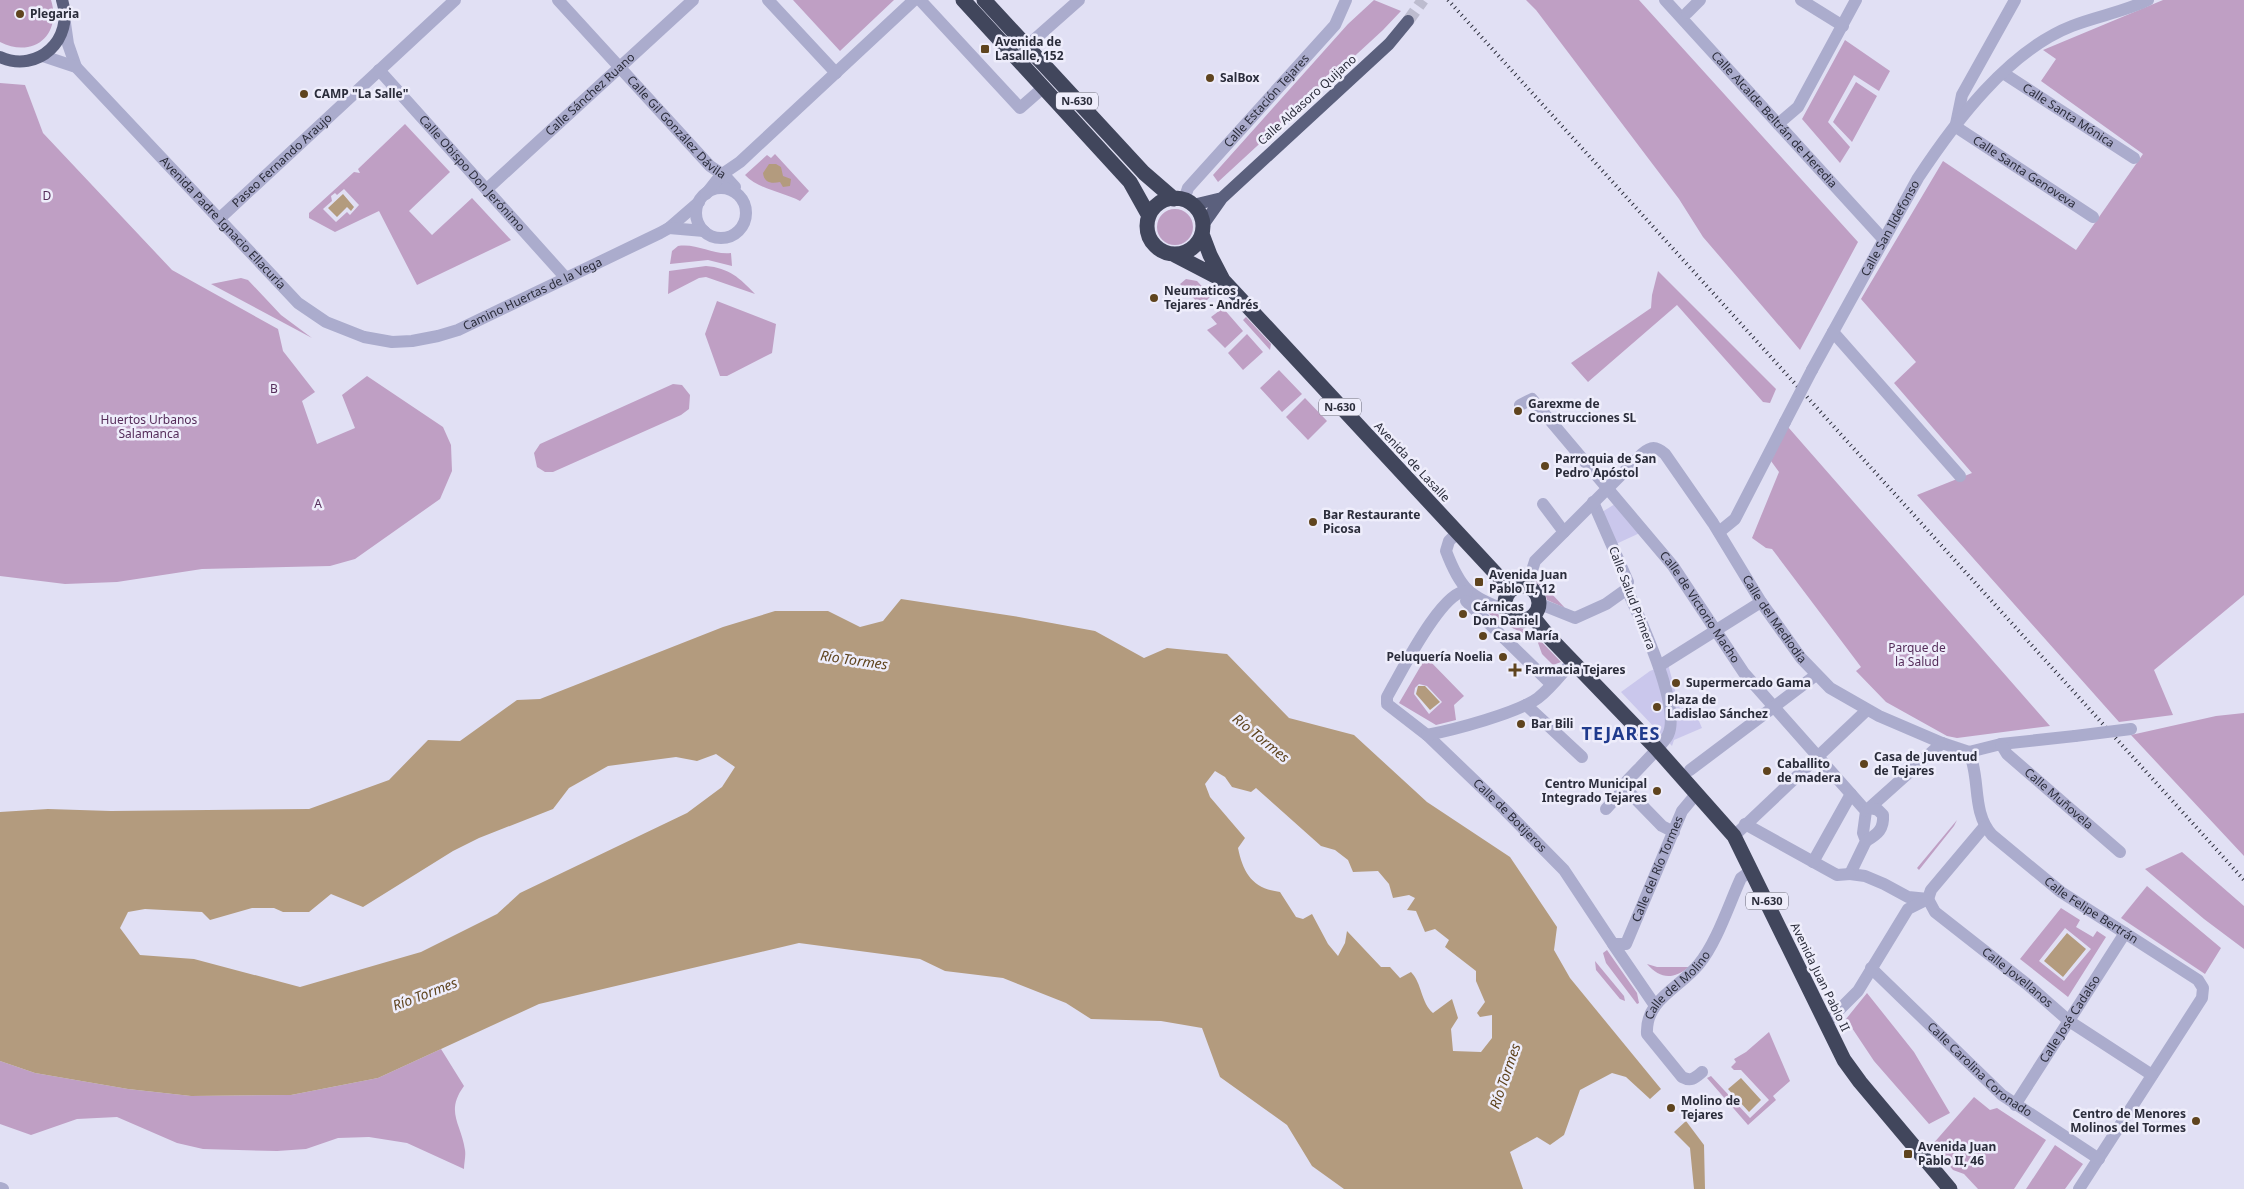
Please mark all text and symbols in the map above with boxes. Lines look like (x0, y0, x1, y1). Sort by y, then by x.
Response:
place label: Plegaria (30, 5, 79, 22)
marker: Plegaria (14, 8, 26, 20)
place label: Avenida de Lasalle, 152 (995, 33, 1064, 64)
marker: Avenida de Lasalle, 152 (979, 43, 991, 55)
street label: Calle Alcalde Beltrán de Heredia (1708, 47, 1841, 192)
street label: Calle Sánchez Ruano (541, 48, 638, 140)
street label: Calle Estación Tejares (1220, 50, 1313, 151)
street label: Calle Aldasoro Quijano (1254, 51, 1360, 149)
place label: SalBox (1220, 69, 1260, 86)
street label: Calle Gil González Dávila (623, 72, 730, 182)
marker: SalBox (1204, 72, 1216, 84)
street label: Calle Santa Mónica (2019, 79, 2118, 151)
place label: CAMP "La Salle" (314, 85, 408, 102)
marker: CAMP "La Salle" (298, 88, 310, 100)
road number: N-630 (1056, 92, 1098, 110)
street label: Paseo Fernando Araujo (228, 109, 336, 211)
street label: Calle Obispo Don Jerónimo (415, 111, 529, 235)
street label: Calle Santa Genoveva (1970, 131, 2080, 212)
street label: Avenida Padre Ignacio Ellacuría (156, 152, 290, 293)
street label: Calle San Ildefonso (1856, 177, 1923, 279)
park label: D (43, 187, 52, 204)
street label: Camino Huertas de la Vega (460, 253, 605, 334)
place label: Neumaticos Tejares - Andrés (1164, 282, 1258, 313)
marker: Neumaticos Tejares - Andrés (1148, 292, 1160, 304)
park label: B (270, 380, 278, 397)
place label: Garexme de Construcciones SL (1528, 395, 1637, 426)
road number: N-630 (1319, 398, 1361, 416)
marker: Garexme de Construcciones SL (1512, 405, 1524, 417)
park label: Huertos Urbanos Salamanca (101, 411, 198, 442)
street label: Avenida de Lasalle (1371, 418, 1454, 506)
place label: Parroquia de San Pedro Apóstol (1555, 450, 1656, 481)
marker: Parroquia de San Pedro Apóstol (1539, 460, 1551, 472)
park label: A (314, 495, 322, 512)
place label: Bar Restaurante Picosa (1323, 506, 1420, 537)
marker: Bar Restaurante Picosa (1307, 516, 1319, 528)
street label: Calle Salud Primera (1605, 544, 1660, 652)
street label: Calle de Victorio Macho (1656, 547, 1744, 666)
place label: Avenida Juan Pablo II, 12 (1489, 566, 1567, 597)
street label: Calle del Mediodía (1738, 572, 1811, 667)
marker: Avenida Juan Pablo II, 12 (1473, 576, 1485, 588)
place label: Cárnicas Don Daniel (1473, 598, 1538, 629)
marker: Cárnicas Don Daniel (1457, 608, 1469, 620)
place label: Casa María (1493, 627, 1559, 644)
marker: Casa María (1477, 630, 1489, 642)
park label: Parque de la Salud (1888, 639, 1946, 670)
water label: Río Tormes (819, 645, 889, 674)
place label: Peluquería Noelia (1386, 648, 1493, 665)
marker: Peluquería Noelia (1497, 651, 1509, 663)
place label: Farmacia Tejares (1525, 661, 1625, 678)
marker: Farmacia Tejares (1509, 664, 1521, 676)
place label: Supermercado Gama (1686, 674, 1811, 691)
marker: Supermercado Gama (1670, 677, 1682, 689)
place label: Plaza de Ladislao Sánchez (1667, 691, 1768, 722)
marker: Plaza de Ladislao Sánchez (1651, 701, 1663, 713)
water label: Río Tormes (1229, 709, 1294, 766)
place label: Bar Bili (1531, 715, 1573, 732)
marker: Bar Bili (1515, 718, 1527, 730)
district label: TEJARES (1582, 721, 1660, 745)
place label: Casa de Juventud de Tejares (1874, 748, 1977, 779)
place label: Caballito de madera (1777, 755, 1841, 786)
marker: Casa de Juventud de Tejares (1858, 758, 1870, 770)
street label: Calle Muñovela (2021, 764, 2097, 833)
marker: Caballito de madera (1761, 765, 1773, 777)
street label: Calle de Botijeros (1469, 775, 1551, 856)
place label: Centro Municipal Integrado Tejares (1542, 775, 1647, 806)
marker: Centro Municipal Integrado Tejares (1651, 785, 1663, 797)
street label: Calle del Río Tormes (1627, 813, 1687, 924)
street label: Calle Felipe Bertrán (2041, 873, 2142, 947)
road number: N-630 (1746, 892, 1788, 909)
street label: Avenida Juan Pablo II (1787, 919, 1854, 1034)
street label: Calle Jovellanos (1979, 943, 2057, 1011)
street label: Calle del Molino (1640, 947, 1714, 1022)
water label: Río Tormes (390, 972, 460, 1015)
street label: Calle José Cadalso (2035, 972, 2104, 1066)
street label: Calle Carolina Coronado (1924, 1018, 2036, 1121)
water label: Río Tormes (1484, 1041, 1525, 1111)
place label: Molino de Tejares (1681, 1092, 1740, 1123)
marker: Molino de Tejares (1665, 1102, 1677, 1114)
place label: Centro de Menores Molinos del Tormes (2070, 1105, 2186, 1136)
marker: Centro de Menores Molinos del Tormes (2190, 1115, 2202, 1127)
place label: Avenida Juan Pablo II, 46 (1918, 1138, 1996, 1169)
marker: Avenida Juan Pablo II, 46 (1902, 1148, 1914, 1160)

